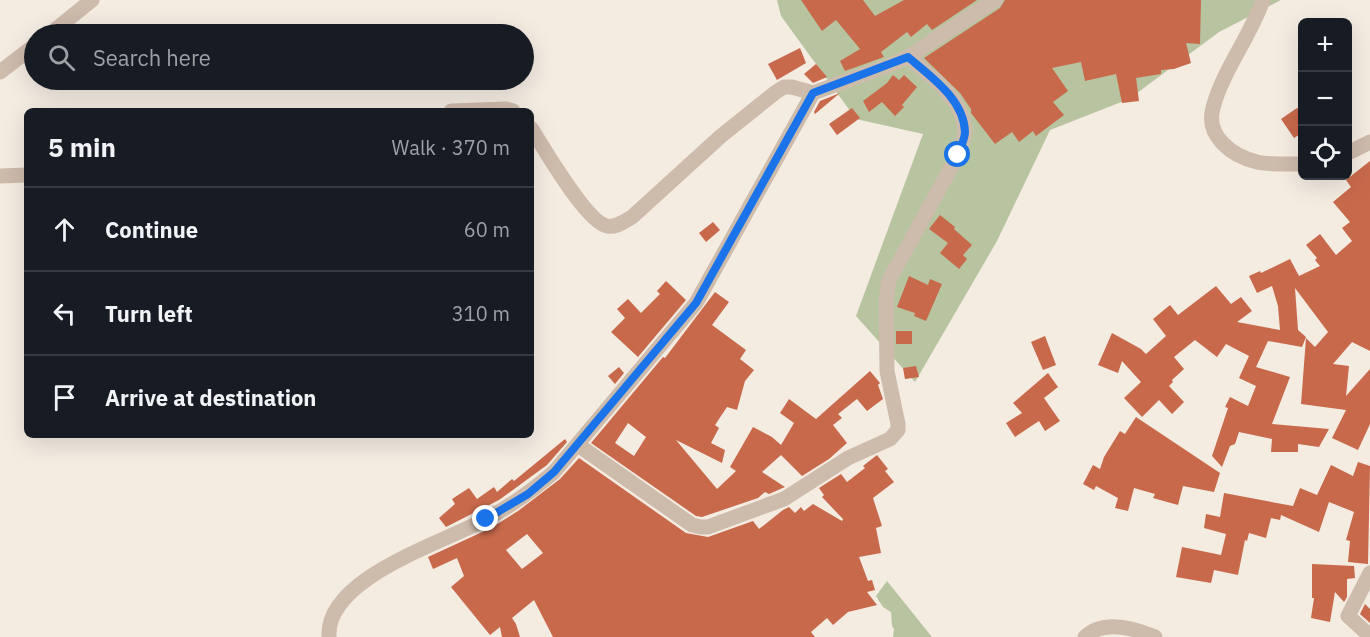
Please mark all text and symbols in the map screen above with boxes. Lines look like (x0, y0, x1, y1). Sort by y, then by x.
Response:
map controls (1298, 18, 1352, 180)
button: + (1298, 18, 1352, 72)
search box (24, 24, 534, 90)
icon: search (45, 41, 78, 74)
text: Search here (93, 43, 211, 72)
button: − (1298, 72, 1352, 126)
button: locate (1298, 126, 1352, 180)
text: 5 min (48, 130, 116, 164)
text: Walk · 370 m (392, 134, 510, 161)
route start (944, 141, 970, 167)
icon: ahead (48, 213, 81, 246)
text: Continue (105, 215, 198, 244)
text: 60 m (464, 216, 510, 243)
icon: left (48, 297, 81, 330)
text: Turn left (105, 299, 193, 328)
text: 310 m (452, 300, 510, 327)
icon: arrive (48, 381, 81, 414)
text: Arrive at destination (105, 383, 316, 412)
route end (472, 505, 498, 531)

